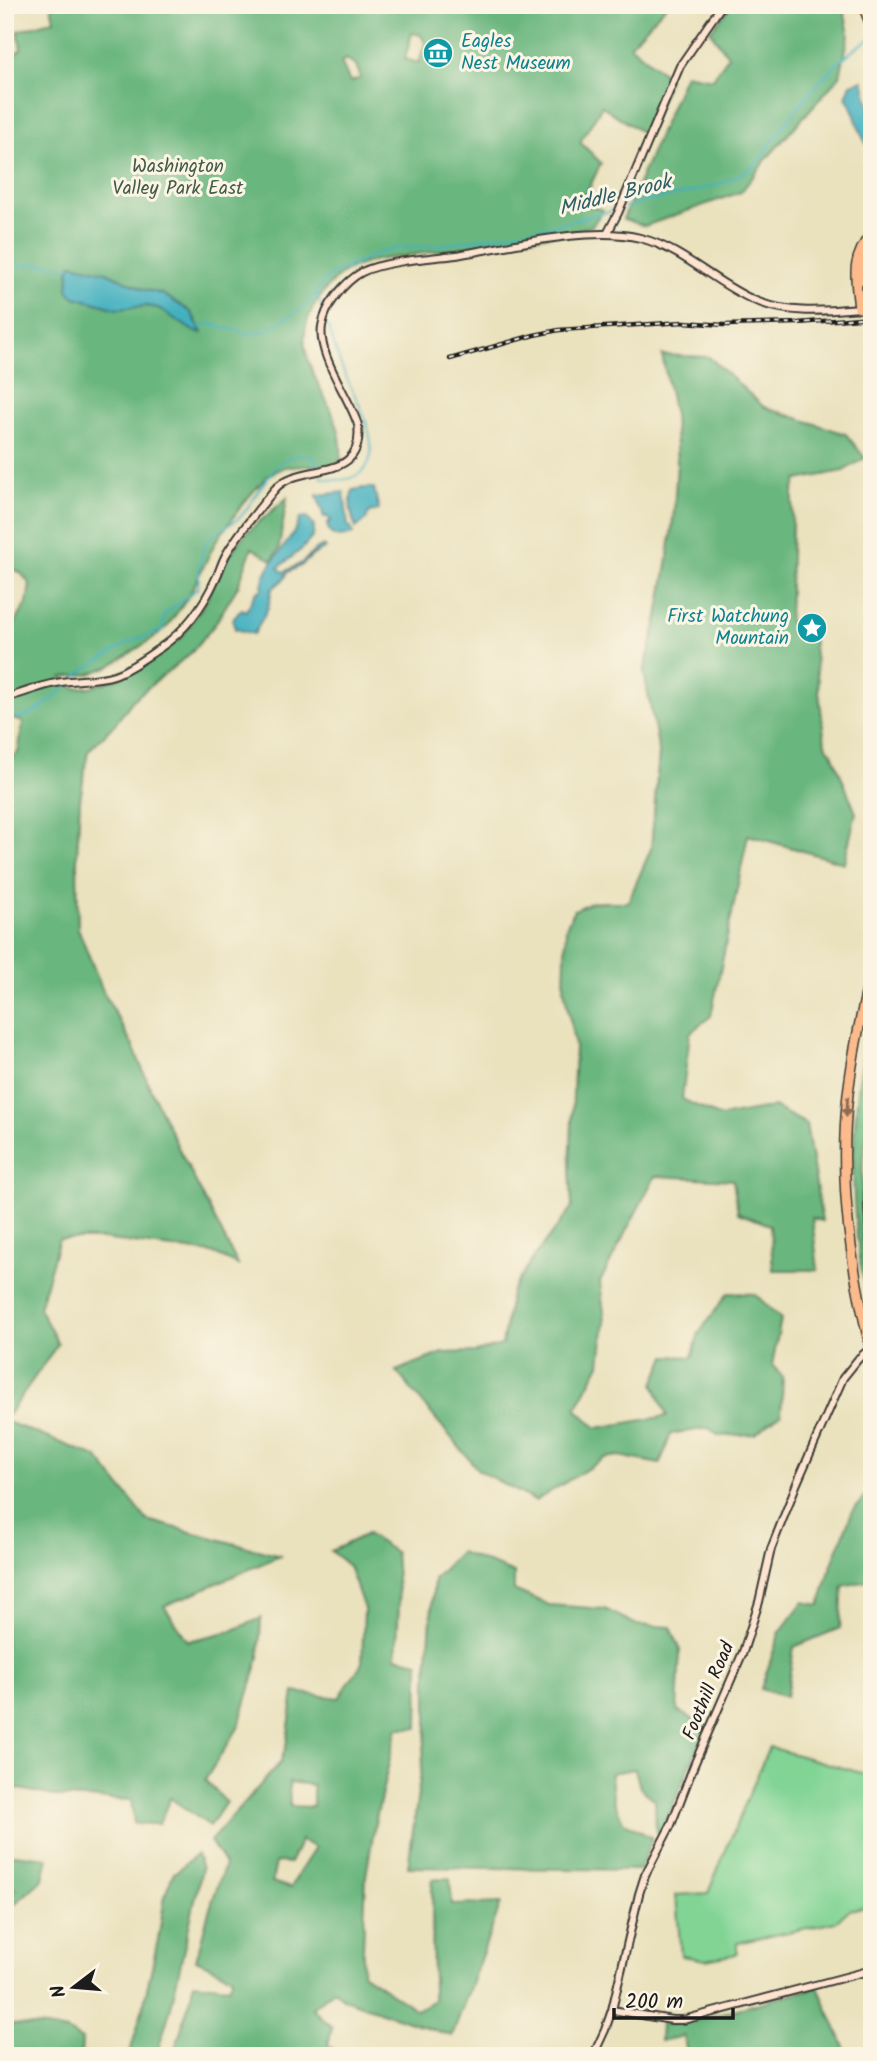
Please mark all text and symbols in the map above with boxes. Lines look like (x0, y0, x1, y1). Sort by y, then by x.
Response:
place label: Eagles Nest Museum (461, 27, 571, 79)
museum icon: Eagles Nest Museum (421, 36, 455, 70)
park label: Washington Valley Park East (113, 152, 244, 204)
water label: Middle Brook (555, 165, 678, 226)
place label: First Watchung Mountain (667, 602, 789, 654)
place icon: First Watchung Mountain (795, 611, 829, 645)
one-way arrow (841, 1097, 852, 1119)
street label: Foothill Road (675, 1637, 743, 1745)
north arrow (38, 1952, 108, 2022)
scale bar (614, 1977, 734, 2021)
text: N (44, 1981, 76, 2001)
text: 200 m (625, 1986, 683, 2019)

